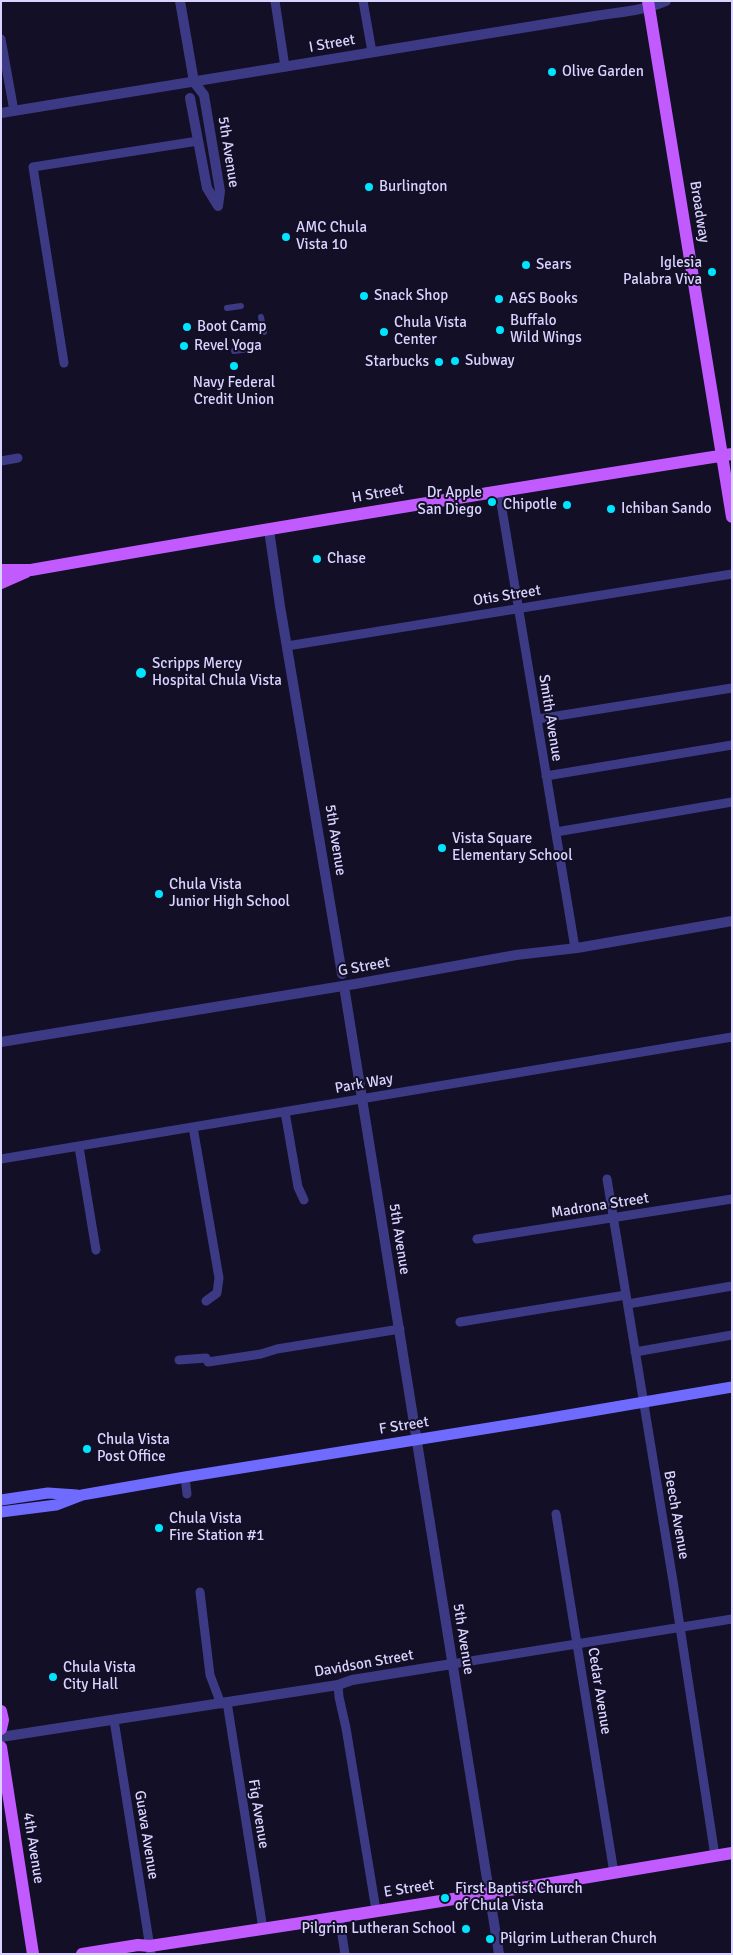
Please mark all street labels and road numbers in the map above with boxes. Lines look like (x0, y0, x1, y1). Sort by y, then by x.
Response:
street label: I Street (307, 31, 357, 57)
street label: 5th Avenue (213, 115, 243, 189)
street label: Broadway (685, 180, 713, 244)
street label: H Street (351, 481, 405, 507)
street label: Otis Street (472, 582, 542, 610)
street label: Smith Avenue (534, 673, 566, 763)
street label: 5th Avenue (320, 803, 350, 877)
street label: G Street (337, 954, 391, 980)
street label: Park Way (334, 1070, 394, 1098)
street label: Madrona Street (550, 1189, 650, 1223)
street label: 5th Avenue (384, 1202, 414, 1276)
street label: F Street (378, 1413, 430, 1439)
street label: Beech Avenue (659, 1469, 693, 1561)
street label: 5th Avenue (448, 1602, 478, 1676)
street label: Davidson Street (313, 1646, 415, 1682)
street label: Cedar Avenue (583, 1646, 615, 1736)
street label: Fig Avenue (244, 1778, 272, 1850)
street label: Guava Avenue (130, 1789, 162, 1881)
street label: 4th Avenue (18, 1811, 48, 1885)
street label: E Street (382, 1876, 436, 1902)

